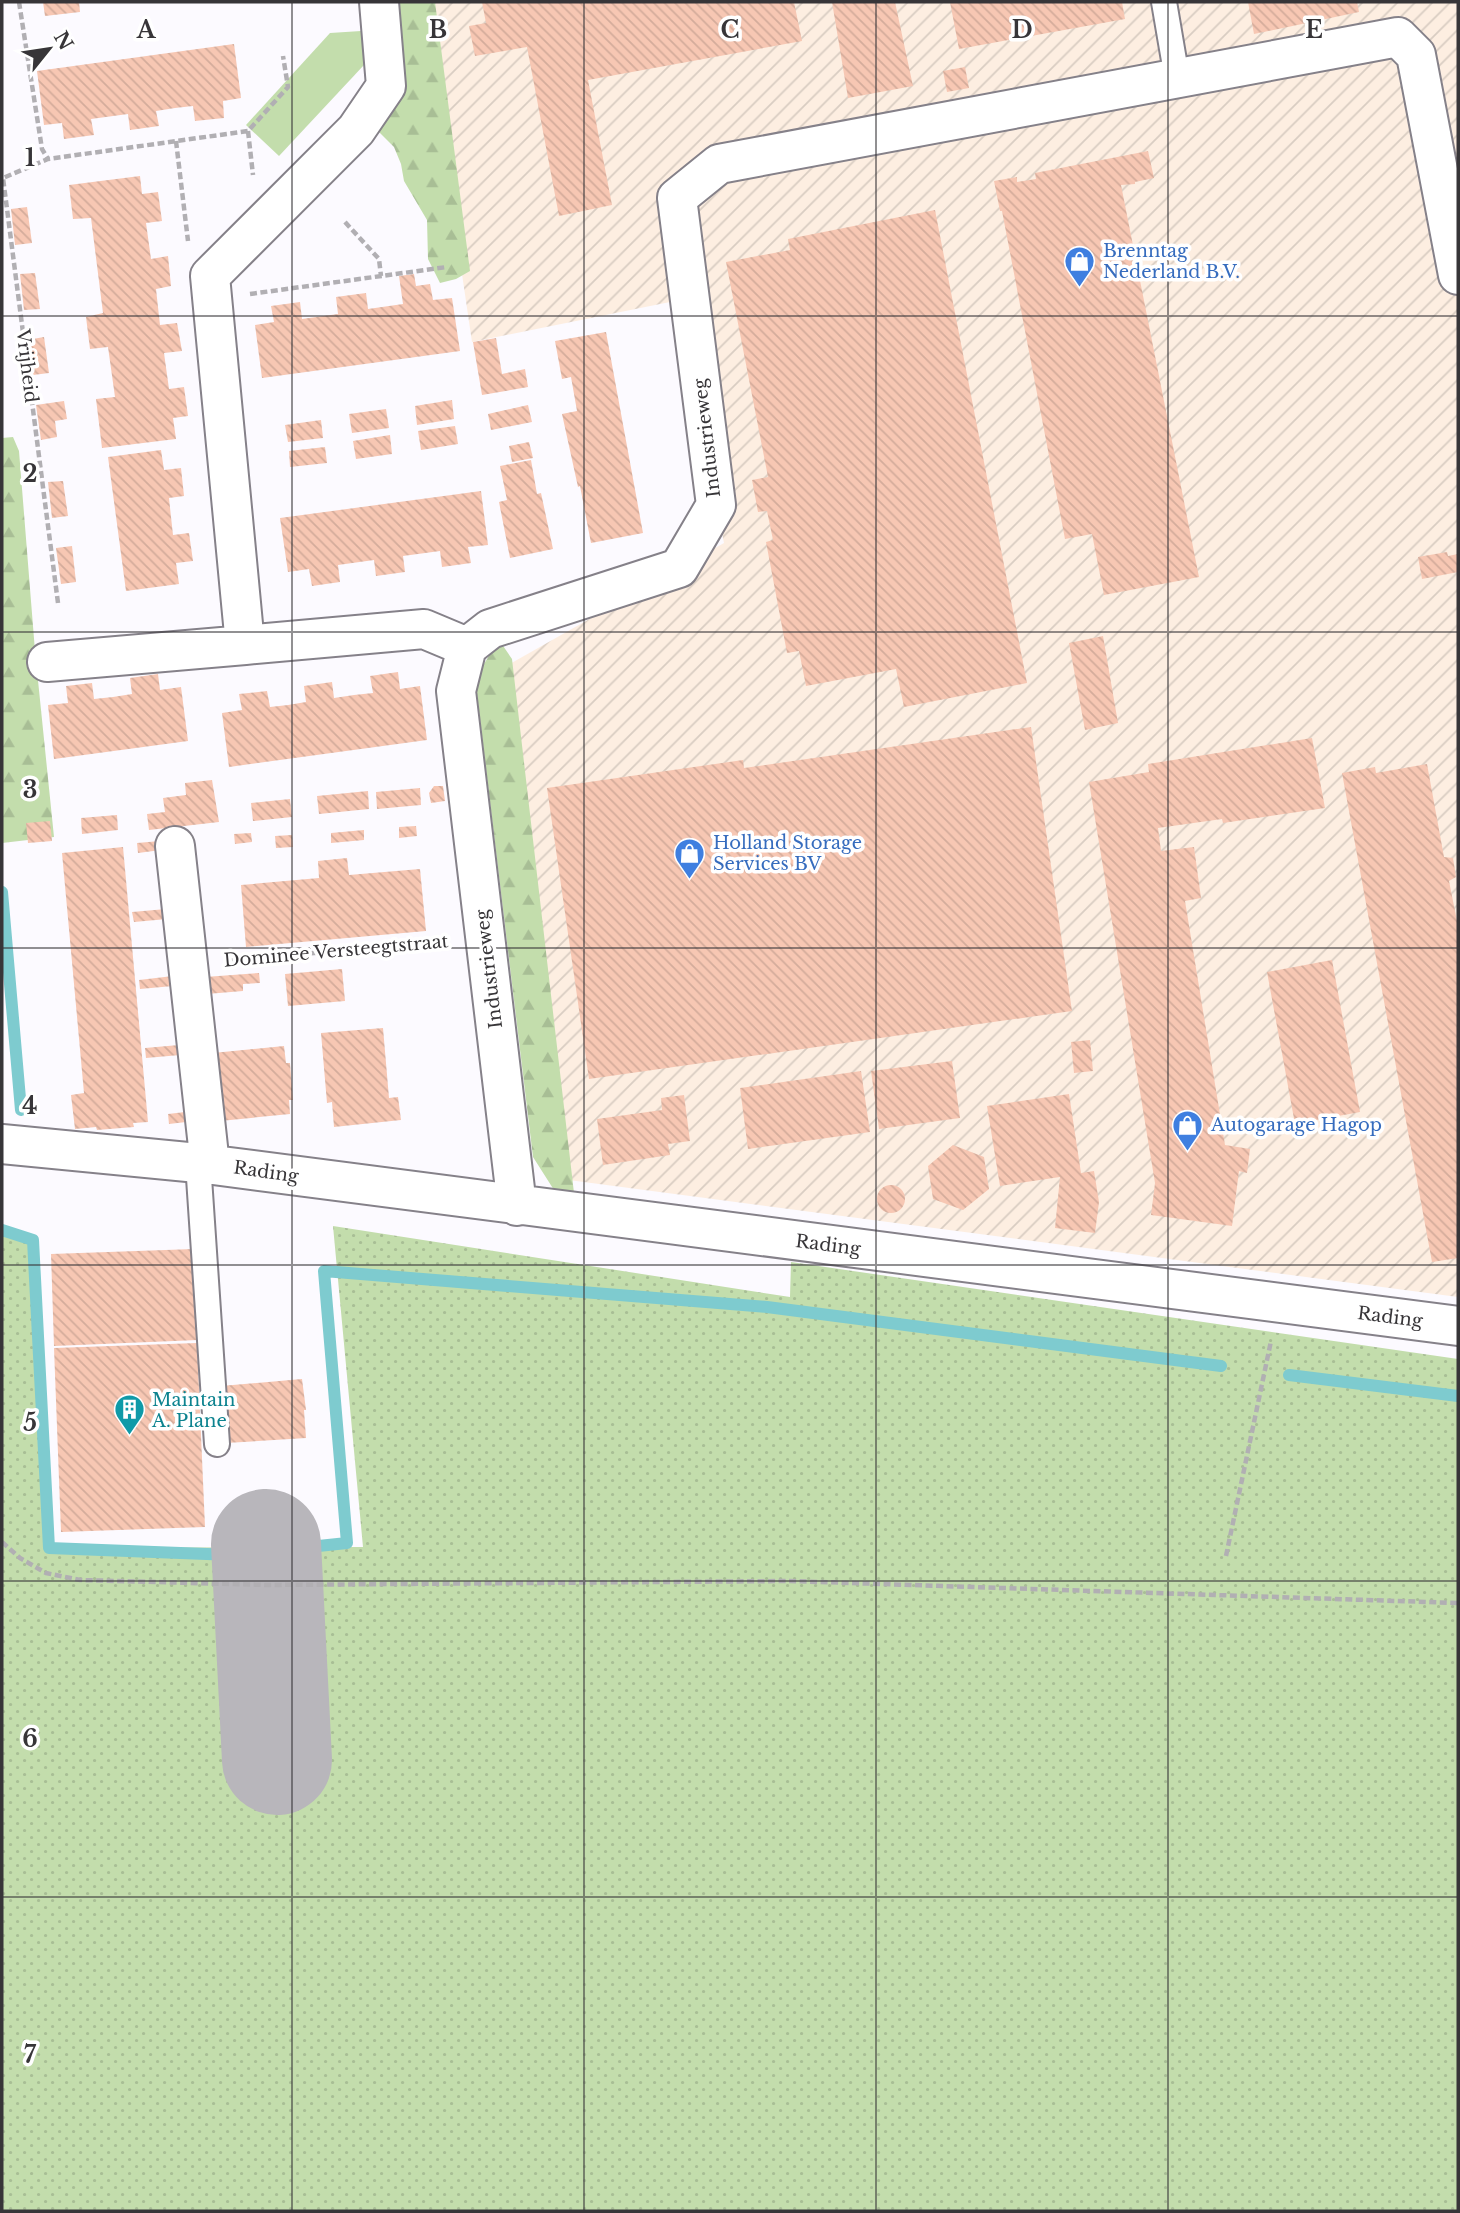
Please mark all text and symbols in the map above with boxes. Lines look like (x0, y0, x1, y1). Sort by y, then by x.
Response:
north arrow (14, 14, 84, 84)
text: A (136, 16, 157, 44)
text: B (429, 16, 447, 44)
text: C (721, 16, 739, 44)
text: D (1011, 16, 1033, 44)
text: E (1305, 16, 1323, 44)
text: N (49, 27, 78, 54)
text: 1 (25, 144, 35, 172)
place label: Brenntag Nederland B.V. (1103, 240, 1240, 283)
shop icon: Brenntag Nederland B.V. (1063, 244, 1097, 288)
street label: Vrijheid (11, 327, 42, 404)
street label: Industrieweg (689, 377, 725, 499)
text: 2 (23, 460, 37, 488)
text: 3 (23, 776, 37, 804)
place label: Holland Storage Services BV (713, 832, 862, 875)
shop icon: Holland Storage Services BV (673, 836, 707, 880)
street label: Industrieweg (471, 908, 507, 1030)
street label: Dominee Versteegtstraat (223, 930, 450, 972)
text: 4 (22, 1092, 38, 1120)
shop icon: Autogarage Hagop (1171, 1108, 1205, 1152)
place label: Autogarage Hagop (1210, 1114, 1382, 1136)
street label: Rading (232, 1157, 300, 1187)
street label: Rading (794, 1230, 862, 1260)
street label: Rading (1356, 1302, 1424, 1332)
place label: Maintain A. Plane (151, 1389, 235, 1432)
building icon: Maintain A. Plane (112, 1393, 146, 1437)
text: 5 (23, 1409, 37, 1437)
text: 6 (22, 1725, 38, 1753)
text: 7 (24, 2041, 37, 2069)

